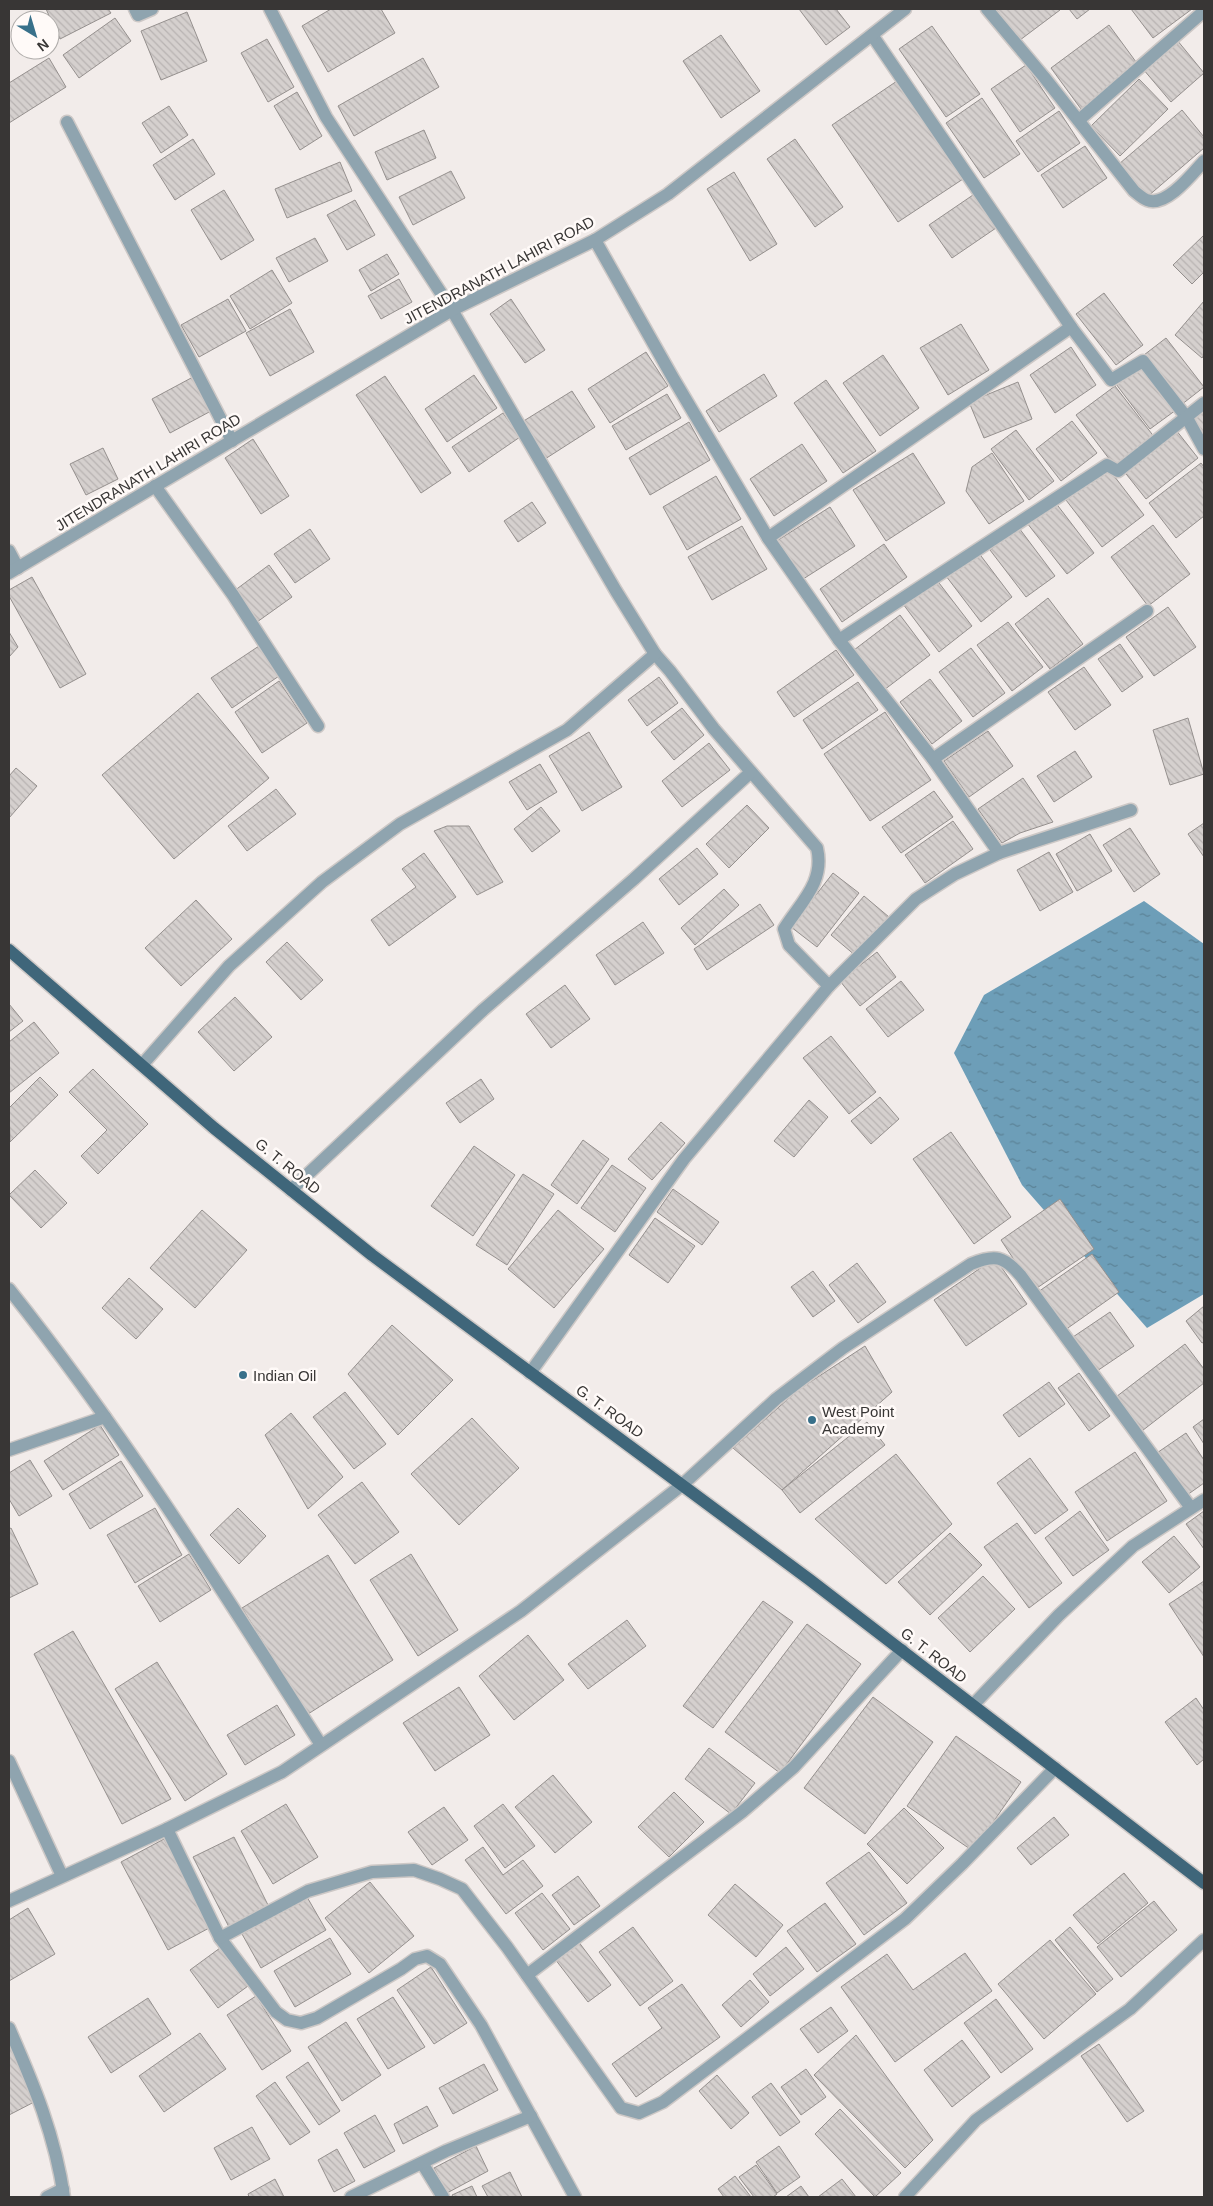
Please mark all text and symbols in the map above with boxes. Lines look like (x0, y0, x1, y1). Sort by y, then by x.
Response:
north arrow (10, 10, 60, 60)
text: N (34, 36, 52, 55)
street label: JITENDRANATH LAHIRI ROAD (401, 212, 597, 328)
street label: JITENDRANATH LAHIRI ROAD (52, 410, 244, 534)
street label: G. T. ROAD (252, 1135, 324, 1198)
place label: Indian Oil (253, 1367, 316, 1384)
marker: Indian Oil (237, 1369, 249, 1381)
street label: G. T. ROAD (573, 1381, 647, 1441)
place label: West Point Academy (822, 1403, 895, 1437)
marker: West Point Academy (806, 1414, 818, 1426)
street label: G. T. ROAD (898, 1624, 970, 1686)

